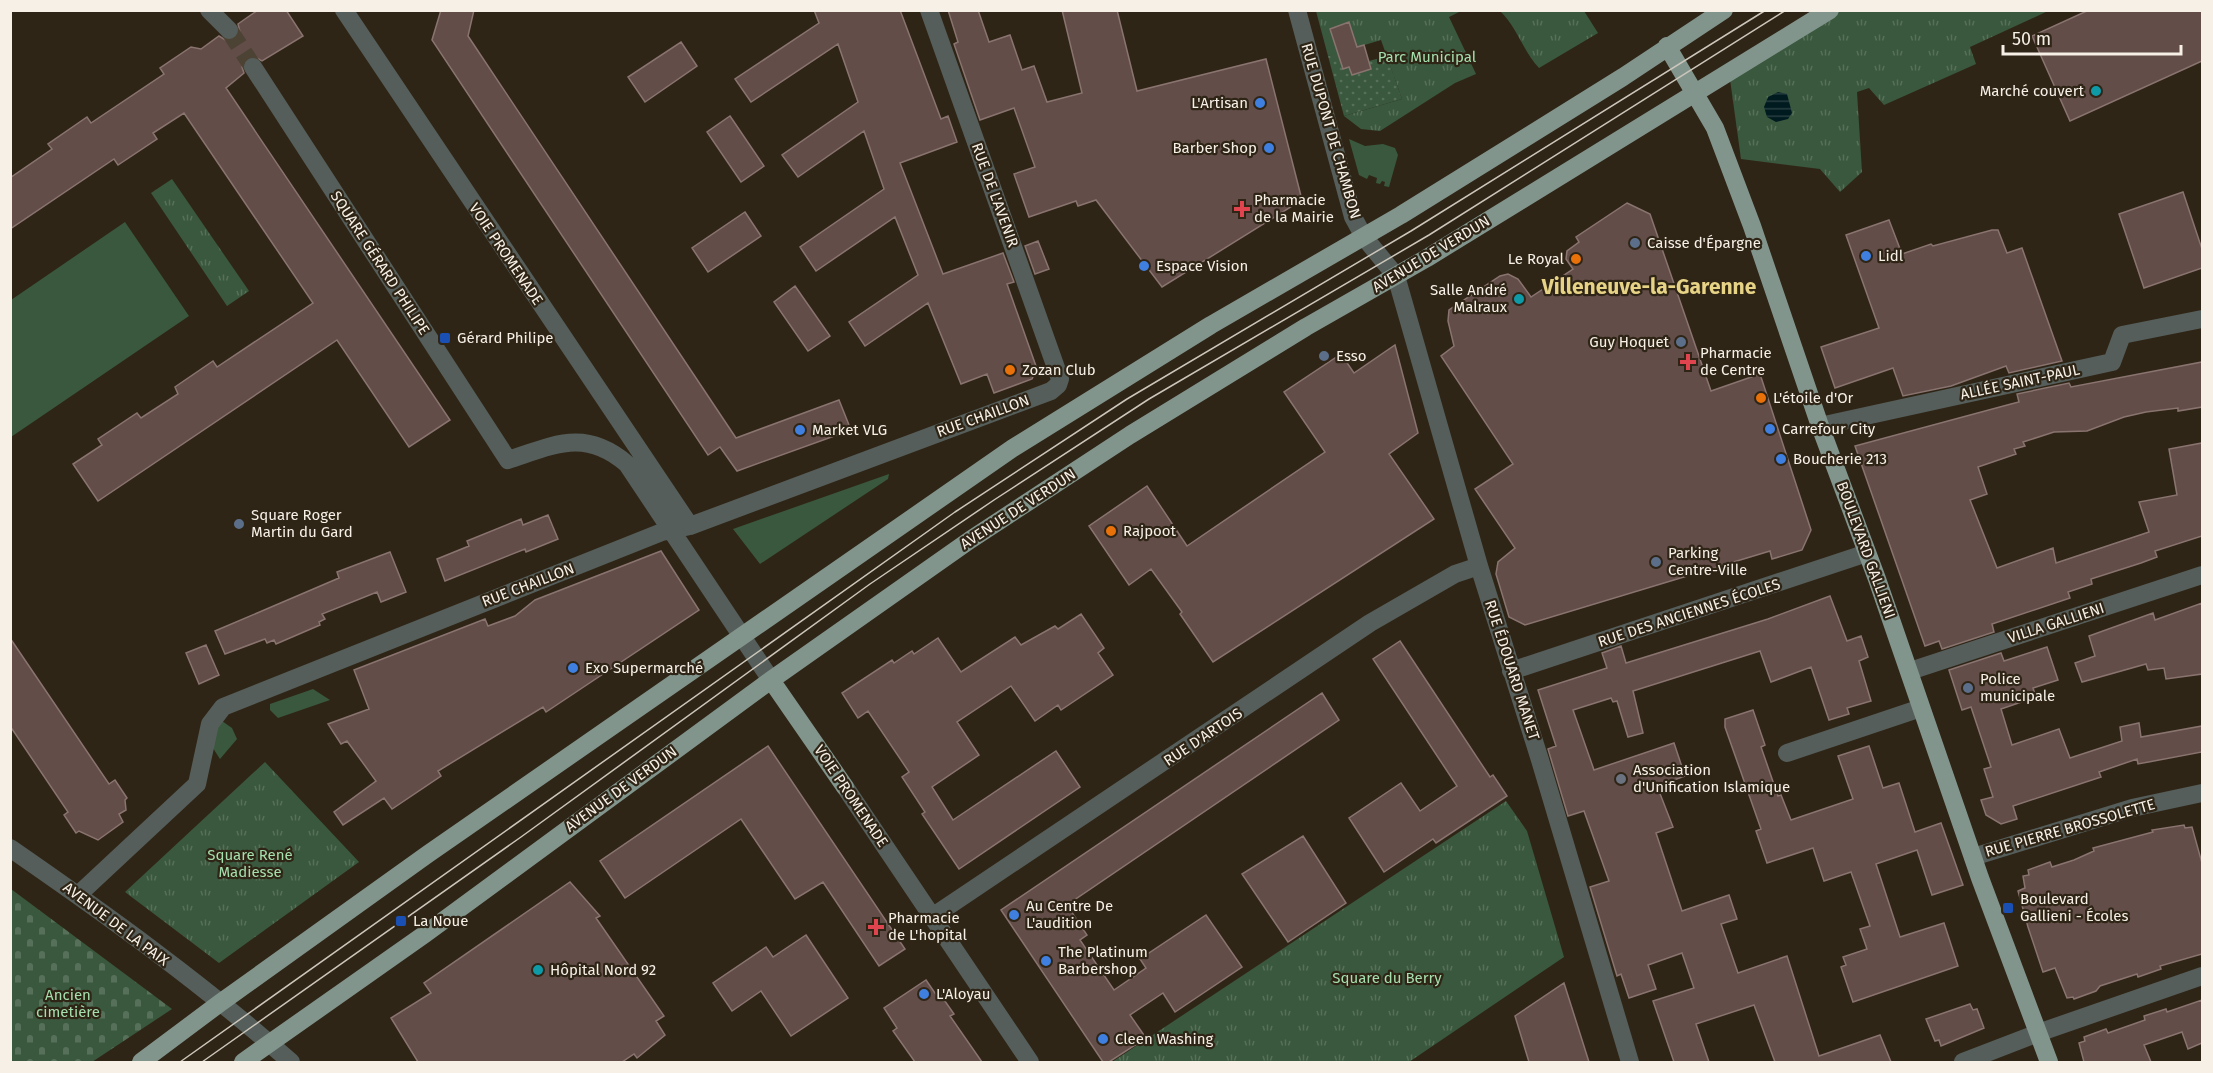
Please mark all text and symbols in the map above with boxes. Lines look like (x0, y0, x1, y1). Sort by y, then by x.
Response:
scale bar (2003, 18, 2182, 56)
text: 50 m (2012, 28, 2051, 50)
street label: RUE DUPONT DE CHAMBON (1297, 41, 1365, 221)
park label: Parc Municipal (1378, 48, 1477, 66)
place label: Marché couvert (1980, 82, 2085, 100)
marker: Marché couvert (2089, 84, 2103, 98)
place label: L'Artisan (1191, 94, 1248, 112)
marker: L'Artisan (1253, 96, 1267, 110)
place label: Barber Shop (1172, 139, 1257, 157)
street label: RUE DE L'AVENIR (968, 140, 1022, 250)
marker: Barber Shop (1262, 141, 1276, 155)
street label: SQUARE GÉRARD PHILIPE (327, 188, 433, 338)
place label: Pharmacie de la Mairie (1254, 191, 1334, 226)
street label: VOIE PROMENADE (465, 200, 547, 308)
marker: Pharmacie de la Mairie (1235, 202, 1249, 216)
street label: AVENUE DE VERDUN (1369, 212, 1493, 296)
place label: Caisse d'Épargne (1647, 234, 1761, 252)
marker: Caisse d'Épargne (1628, 236, 1642, 250)
place label: Lidl (1878, 247, 1904, 265)
marker: Lidl (1859, 249, 1873, 263)
place label: Le Royal (1508, 250, 1565, 268)
marker: Le Royal (1569, 252, 1583, 266)
place label: Espace Vision (1156, 257, 1248, 275)
marker: Espace Vision (1137, 259, 1151, 273)
district label: Villeneuve-la-Garenne (1541, 274, 1757, 300)
place label: Salle André Malraux (1430, 281, 1508, 316)
marker: Salle André Malraux (1512, 292, 1526, 306)
place label: Gérard Philipe (457, 329, 554, 347)
marker: Gérard Philipe (438, 331, 452, 345)
place label: Guy Hoquet (1589, 333, 1670, 351)
marker: Guy Hoquet (1674, 335, 1688, 349)
place label: Pharmacie de Centre (1700, 344, 1772, 379)
place label: Esso (1336, 347, 1367, 365)
marker: Esso (1317, 349, 1331, 363)
marker: Pharmacie de Centre (1681, 355, 1695, 369)
street label: ALLÉE SAINT-PAUL (1959, 360, 2082, 403)
place label: Zozan Club (1022, 361, 1096, 379)
marker: Zozan Club (1003, 363, 1017, 377)
place label: L'étoile d'Or (1773, 389, 1854, 407)
street label: RUE CHAILLON (934, 391, 1032, 441)
marker: L'étoile d'Or (1754, 391, 1768, 405)
place label: Carrefour City (1782, 420, 1876, 438)
place label: Market VLG (812, 421, 887, 439)
marker: Carrefour City (1763, 422, 1777, 436)
marker: Market VLG (793, 423, 807, 437)
place label: Boucherie 213 (1793, 450, 1887, 468)
marker: Boucherie 213 (1774, 452, 1788, 466)
street label: AVENUE DE VERDUN (957, 465, 1079, 553)
street label: BOULEVARD GALLIENI (1833, 479, 1899, 621)
place label: Square Roger Martin du Gard (251, 506, 353, 541)
marker: Square Roger Martin du Gard (232, 517, 246, 531)
place label: Rajpoot (1123, 522, 1177, 540)
marker: Rajpoot (1104, 524, 1118, 538)
place label: Parking Centre-Ville (1668, 544, 1747, 579)
marker: Parking Centre-Ville (1649, 555, 1663, 569)
street label: RUE CHAILLON (479, 559, 577, 611)
street label: RUE DES ANCIENNES ÉCOLES (1596, 575, 1782, 651)
street label: RUE ÉDOUARD MANET (1481, 598, 1543, 743)
street label: VILLA GALLIENI (2005, 599, 2107, 647)
place label: Exo Supermarché (585, 659, 703, 677)
marker: Exo Supermarché (566, 661, 580, 675)
place label: Police municipale (1980, 670, 2055, 705)
marker: Police municipale (1961, 681, 1975, 695)
street label: RUE D'ARTOIS (1160, 704, 1246, 770)
street label: AVENUE DE VERDUN (562, 742, 680, 836)
street label: VOIE PROMENADE (810, 742, 892, 850)
place label: Association d'Unification Islamique (1633, 761, 1790, 796)
marker: Association d'Unification Islamique (1614, 772, 1628, 786)
street label: RUE PIERRE BROSSOLETTE (1983, 795, 2157, 861)
park label: Square René Madiesse (207, 846, 293, 881)
street label: AVENUE DE LA PAIX (60, 878, 173, 970)
place label: Boulevard Gallieni - Écoles (2020, 890, 2129, 925)
place label: Au Centre De L'audition (1026, 897, 1113, 932)
marker: Boulevard Gallieni - Écoles (2001, 901, 2015, 915)
marker: Au Centre De L'audition (1007, 908, 1021, 922)
place label: Pharmacie de L'hopital (888, 909, 967, 944)
place label: La Noue (413, 912, 468, 930)
marker: La Noue (394, 914, 408, 928)
marker: Pharmacie de L'hopital (869, 920, 883, 934)
place label: The Platinum Barbershop (1058, 943, 1148, 978)
marker: The Platinum Barbershop (1039, 954, 1053, 968)
place label: Hôpital Nord 92 (550, 961, 656, 979)
marker: Hôpital Nord 92 (531, 963, 545, 977)
park label: Square du Berry (1332, 969, 1442, 987)
place label: L'Aloyau (936, 985, 990, 1003)
park label: Ancien cimetière (36, 986, 100, 1021)
marker: L'Aloyau (917, 987, 931, 1001)
place label: Cleen Washing (1115, 1030, 1213, 1048)
marker: Cleen Washing (1096, 1032, 1110, 1046)

